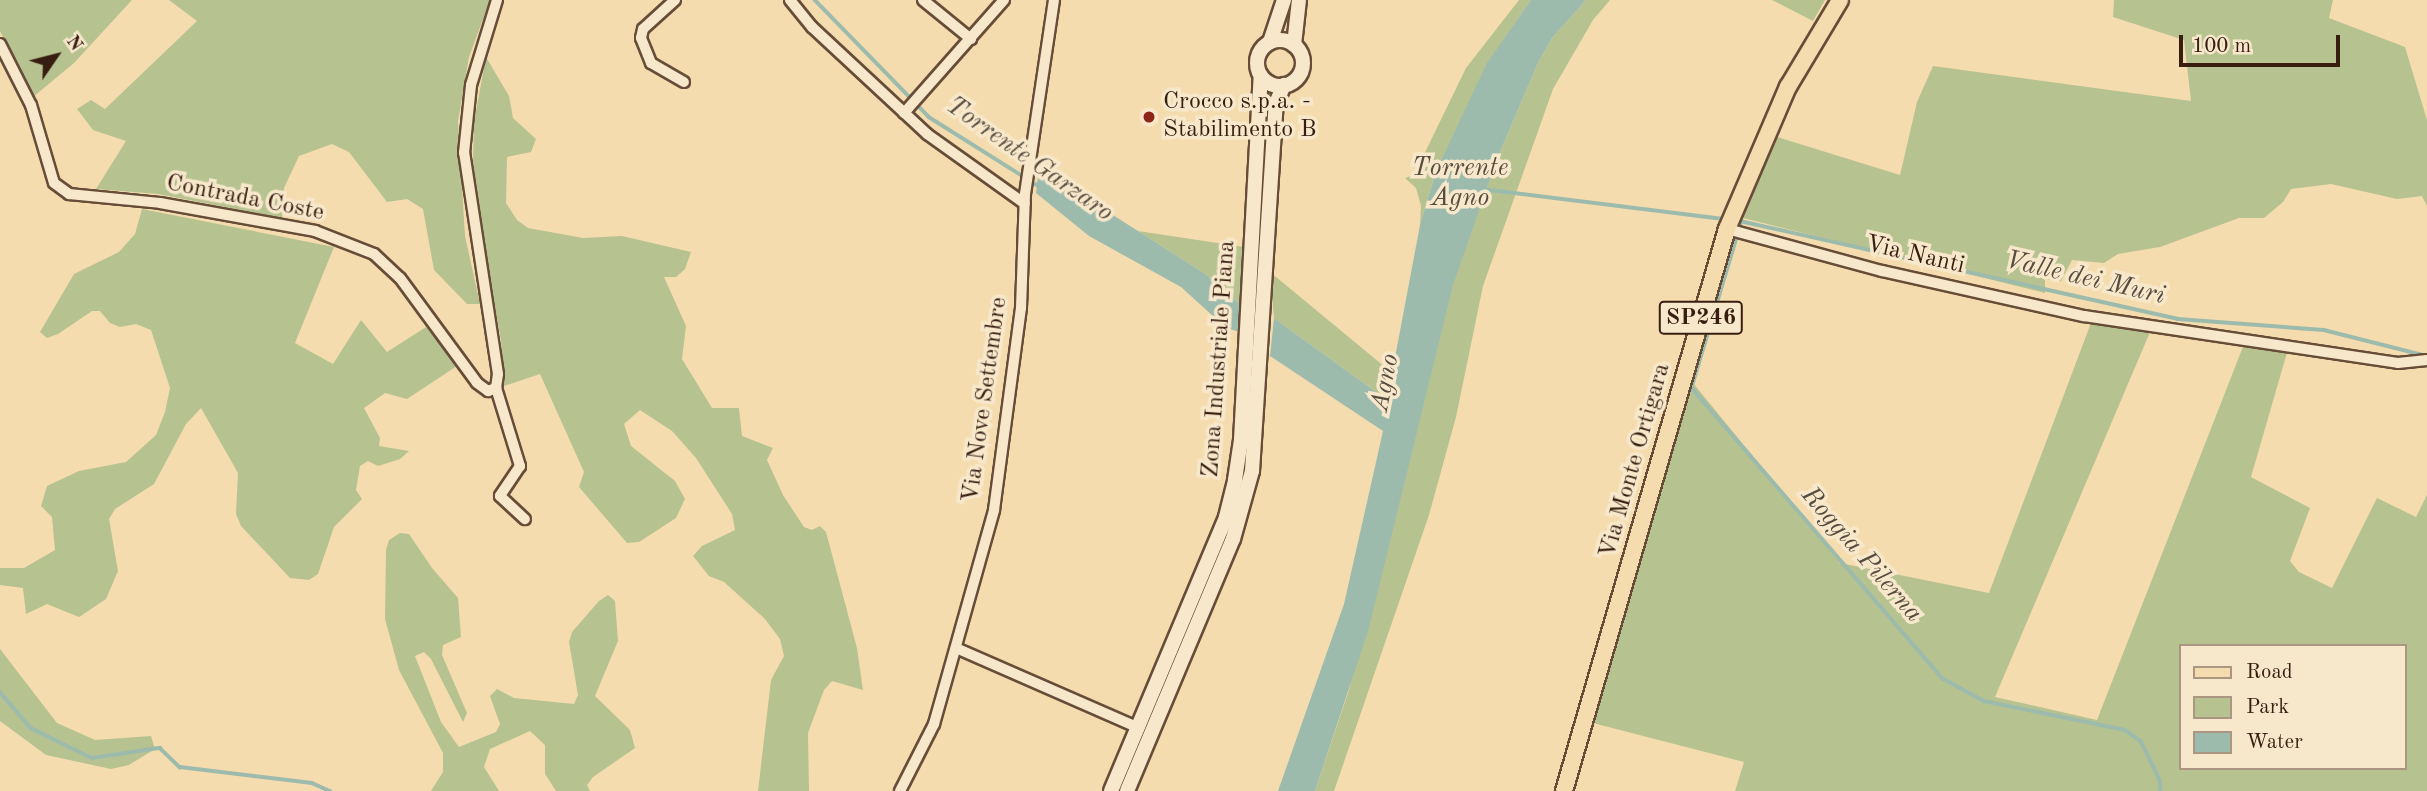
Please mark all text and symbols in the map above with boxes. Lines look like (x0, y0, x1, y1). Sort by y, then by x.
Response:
north arrow (21, 21, 91, 91)
scale bar (2182, 21, 2343, 65)
text: N (62, 32, 86, 55)
text: 100 m (2192, 36, 2251, 57)
place label: Crocco s.p.a. - Stabilimento B (1163, 89, 1317, 145)
water label: Torrente Garzaro (939, 91, 1119, 229)
marker: Crocco s.p.a. - Stabilimento B (1141, 109, 1157, 125)
water label: Torrente Agno (1412, 153, 1508, 214)
street label: Contrada Coste (164, 170, 326, 228)
street label: Via Nanti (1863, 231, 1967, 281)
street label: Zona Industriale Piana (1197, 240, 1243, 478)
water label: Valle dei Muri (2002, 245, 2168, 313)
street label: Via Nove Settembre (957, 295, 1015, 505)
road number: SP246 (1657, 298, 1745, 338)
water label: Agno (1365, 351, 1407, 415)
street label: Via Monte Ortigara (1594, 360, 1678, 562)
water label: Roggia Pilerna (1794, 481, 1928, 629)
legend (2178, 644, 2406, 770)
text: Road (2246, 662, 2293, 683)
text: Park (2246, 697, 2289, 718)
text: Water (2246, 732, 2303, 753)

